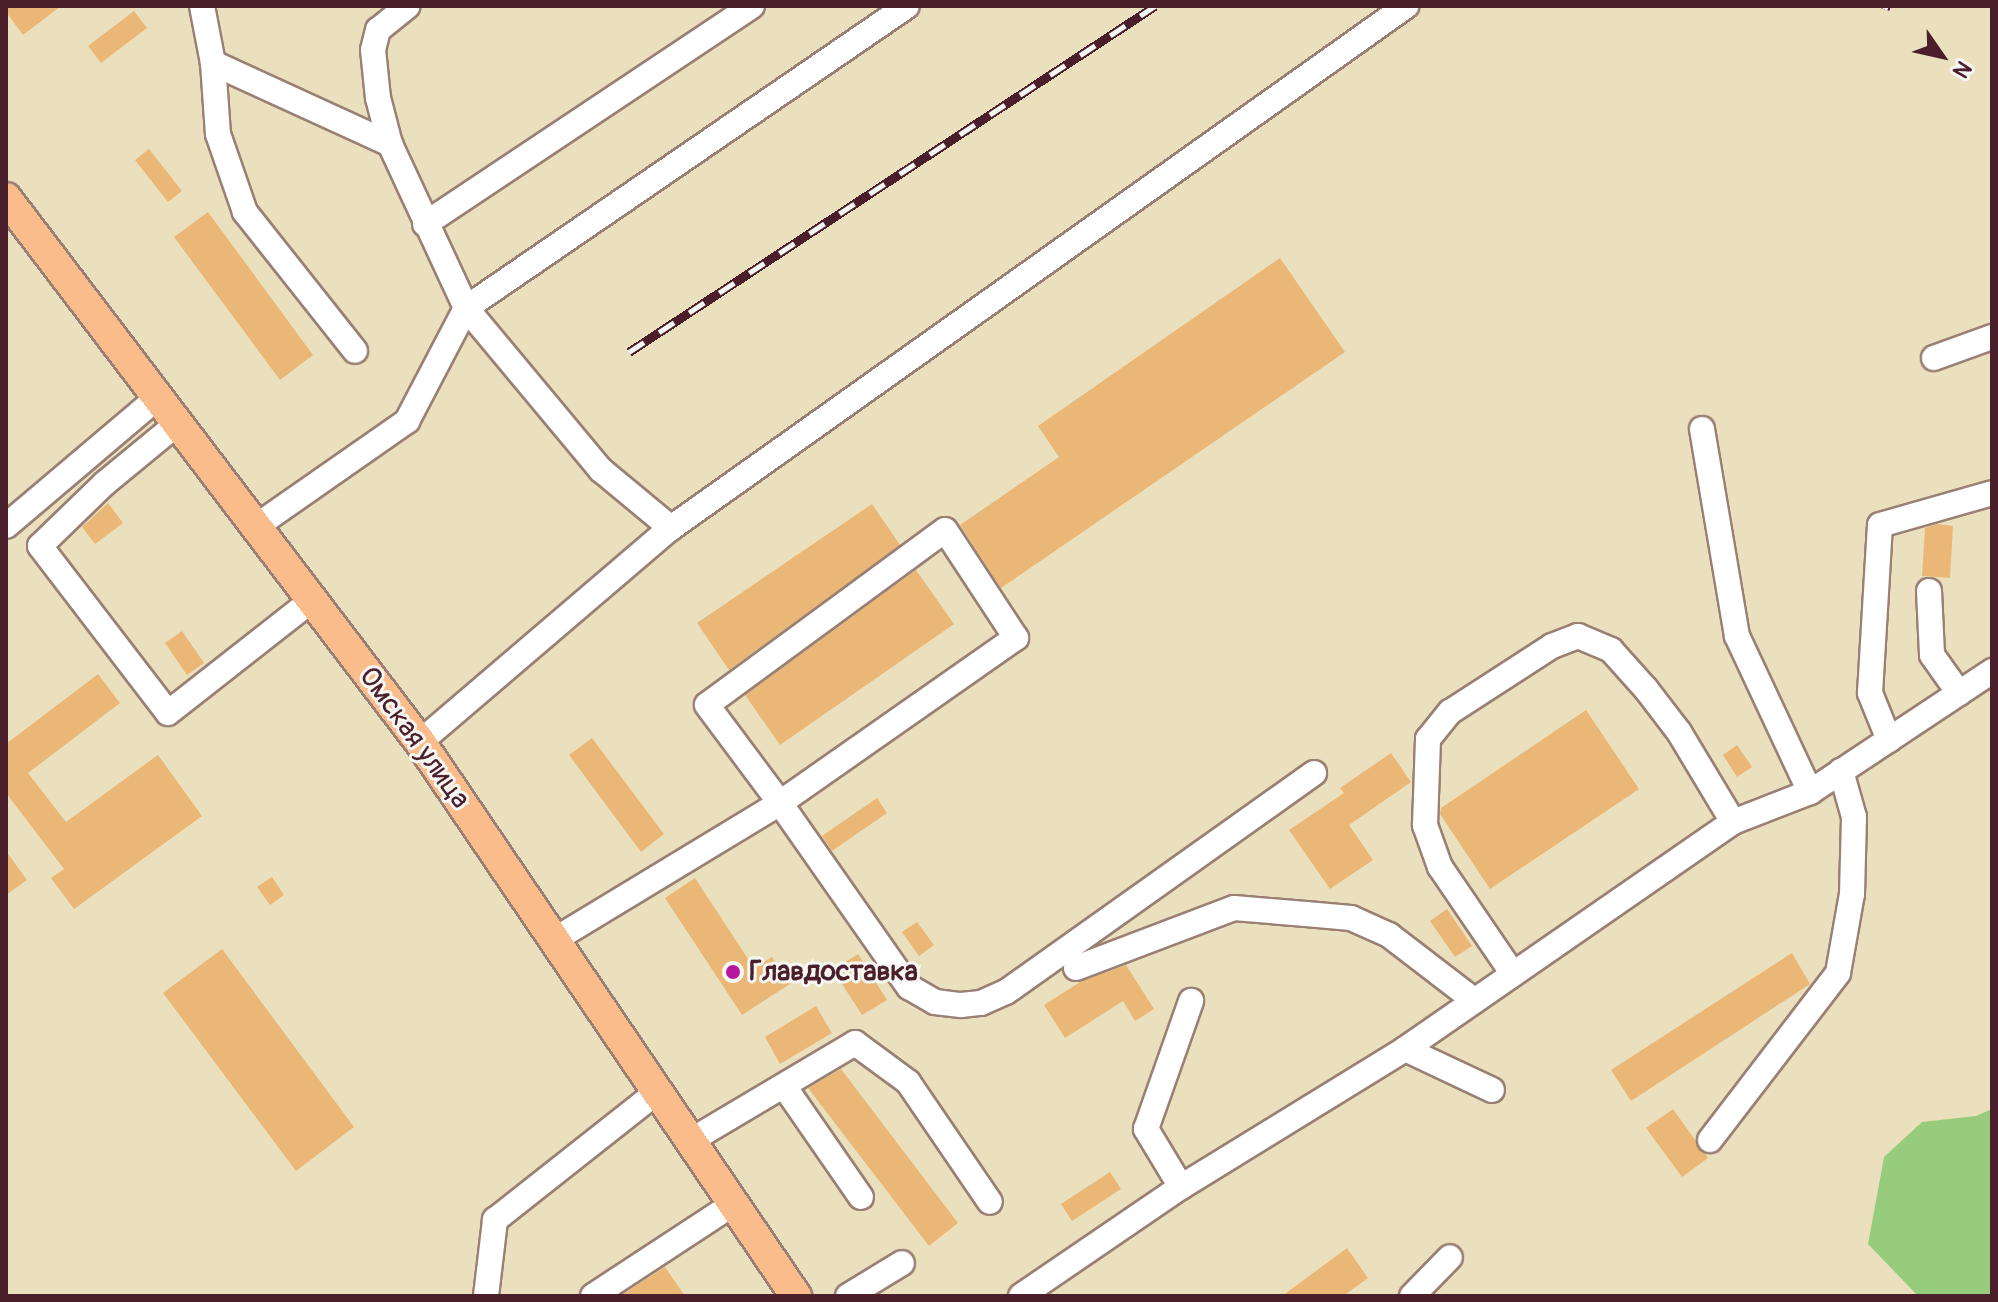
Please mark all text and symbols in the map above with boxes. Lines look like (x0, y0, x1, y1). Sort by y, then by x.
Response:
north arrow (1902, 16, 1982, 96)
text: N (1946, 55, 1978, 83)
street label: Омская улица (351, 661, 477, 815)
place label: Главдоставка (749, 955, 918, 989)
marker: Главдоставка (724, 963, 742, 981)

